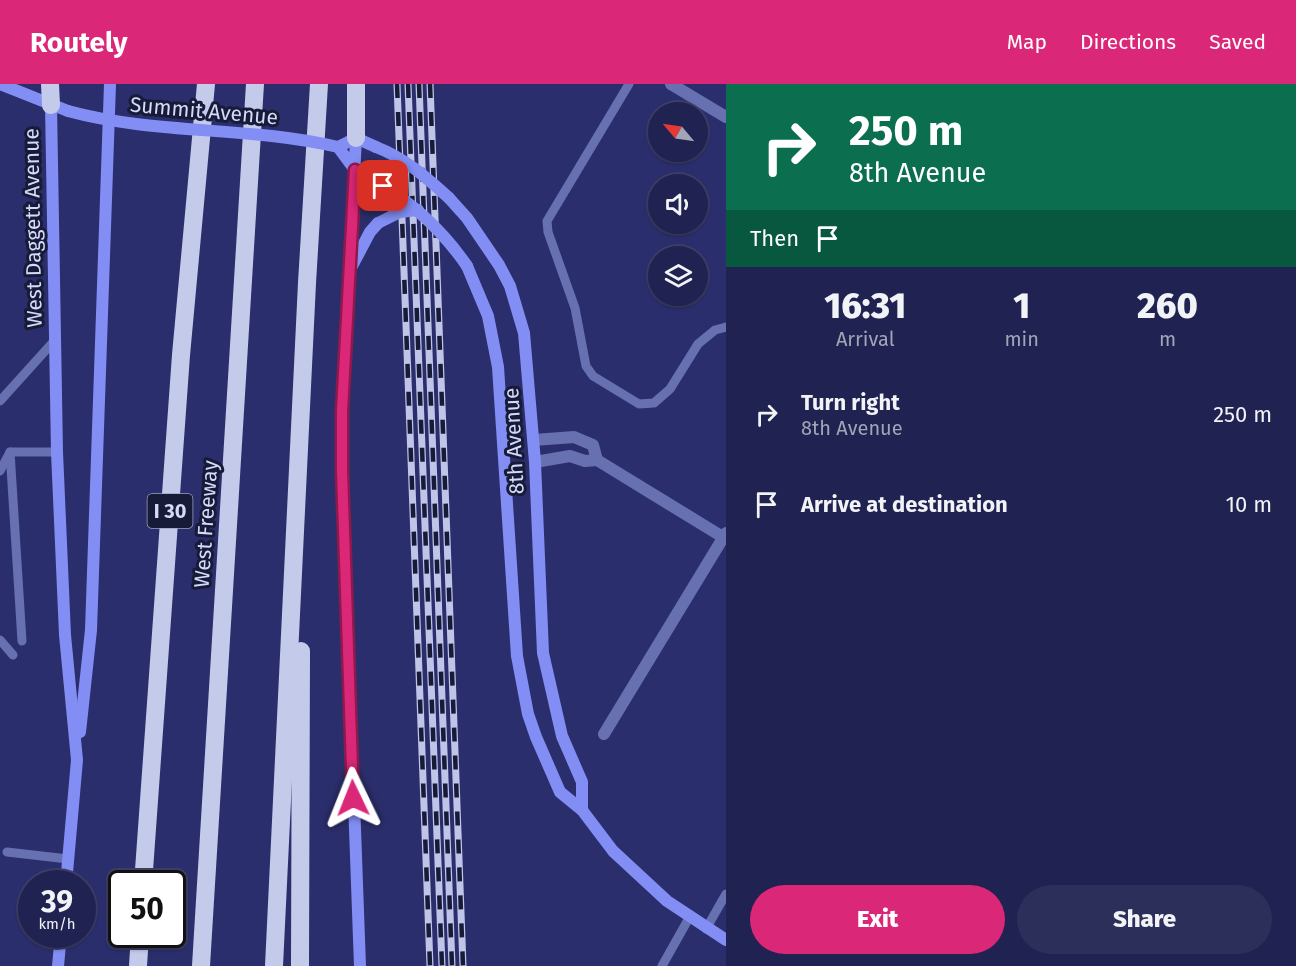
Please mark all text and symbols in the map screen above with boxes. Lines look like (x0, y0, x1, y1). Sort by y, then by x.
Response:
text: Routely (30, 26, 128, 59)
text: Map (1007, 29, 1047, 55)
text: Directions (1080, 29, 1176, 55)
text: Saved (1209, 29, 1266, 55)
street label: Summit Avenue (129, 92, 279, 130)
north arrow (648, 102, 708, 162)
map controls (648, 102, 708, 306)
text: 250 m (849, 106, 963, 156)
icon: right (750, 108, 828, 186)
street label: West Daggett Avenue (18, 128, 48, 328)
text: 8th Avenue (849, 157, 986, 189)
pin (357, 160, 408, 211)
icon: arrive (366, 169, 399, 202)
button: sound (648, 174, 708, 234)
icon: arrive (811, 222, 844, 255)
text: Then (750, 225, 799, 252)
button: layers (648, 246, 708, 306)
text: 16:31 (824, 284, 906, 328)
text: 1 (1013, 284, 1030, 328)
text: 260 (1137, 284, 1198, 328)
text: Arrival (836, 327, 895, 351)
text: min (1004, 327, 1039, 351)
text: m (1159, 327, 1176, 351)
street label: 8th Avenue (498, 387, 530, 495)
text: Turn right (801, 389, 900, 416)
icon: right (750, 398, 783, 431)
text: 250 m (1213, 401, 1272, 428)
text: 8th Avenue (801, 416, 903, 440)
street label: West Freeway (189, 459, 223, 589)
icon: arrive (750, 488, 783, 521)
text: Arrive at destination (801, 491, 1008, 518)
text: 10 m (1226, 491, 1272, 518)
road number: I 30 (148, 494, 192, 528)
position arrow (321, 766, 385, 830)
speed limit sign: 50 (108, 870, 186, 948)
text: 39 (41, 884, 73, 920)
button: Exit (750, 885, 1005, 954)
button: Share (1017, 885, 1272, 954)
text: km/h (38, 915, 76, 933)

